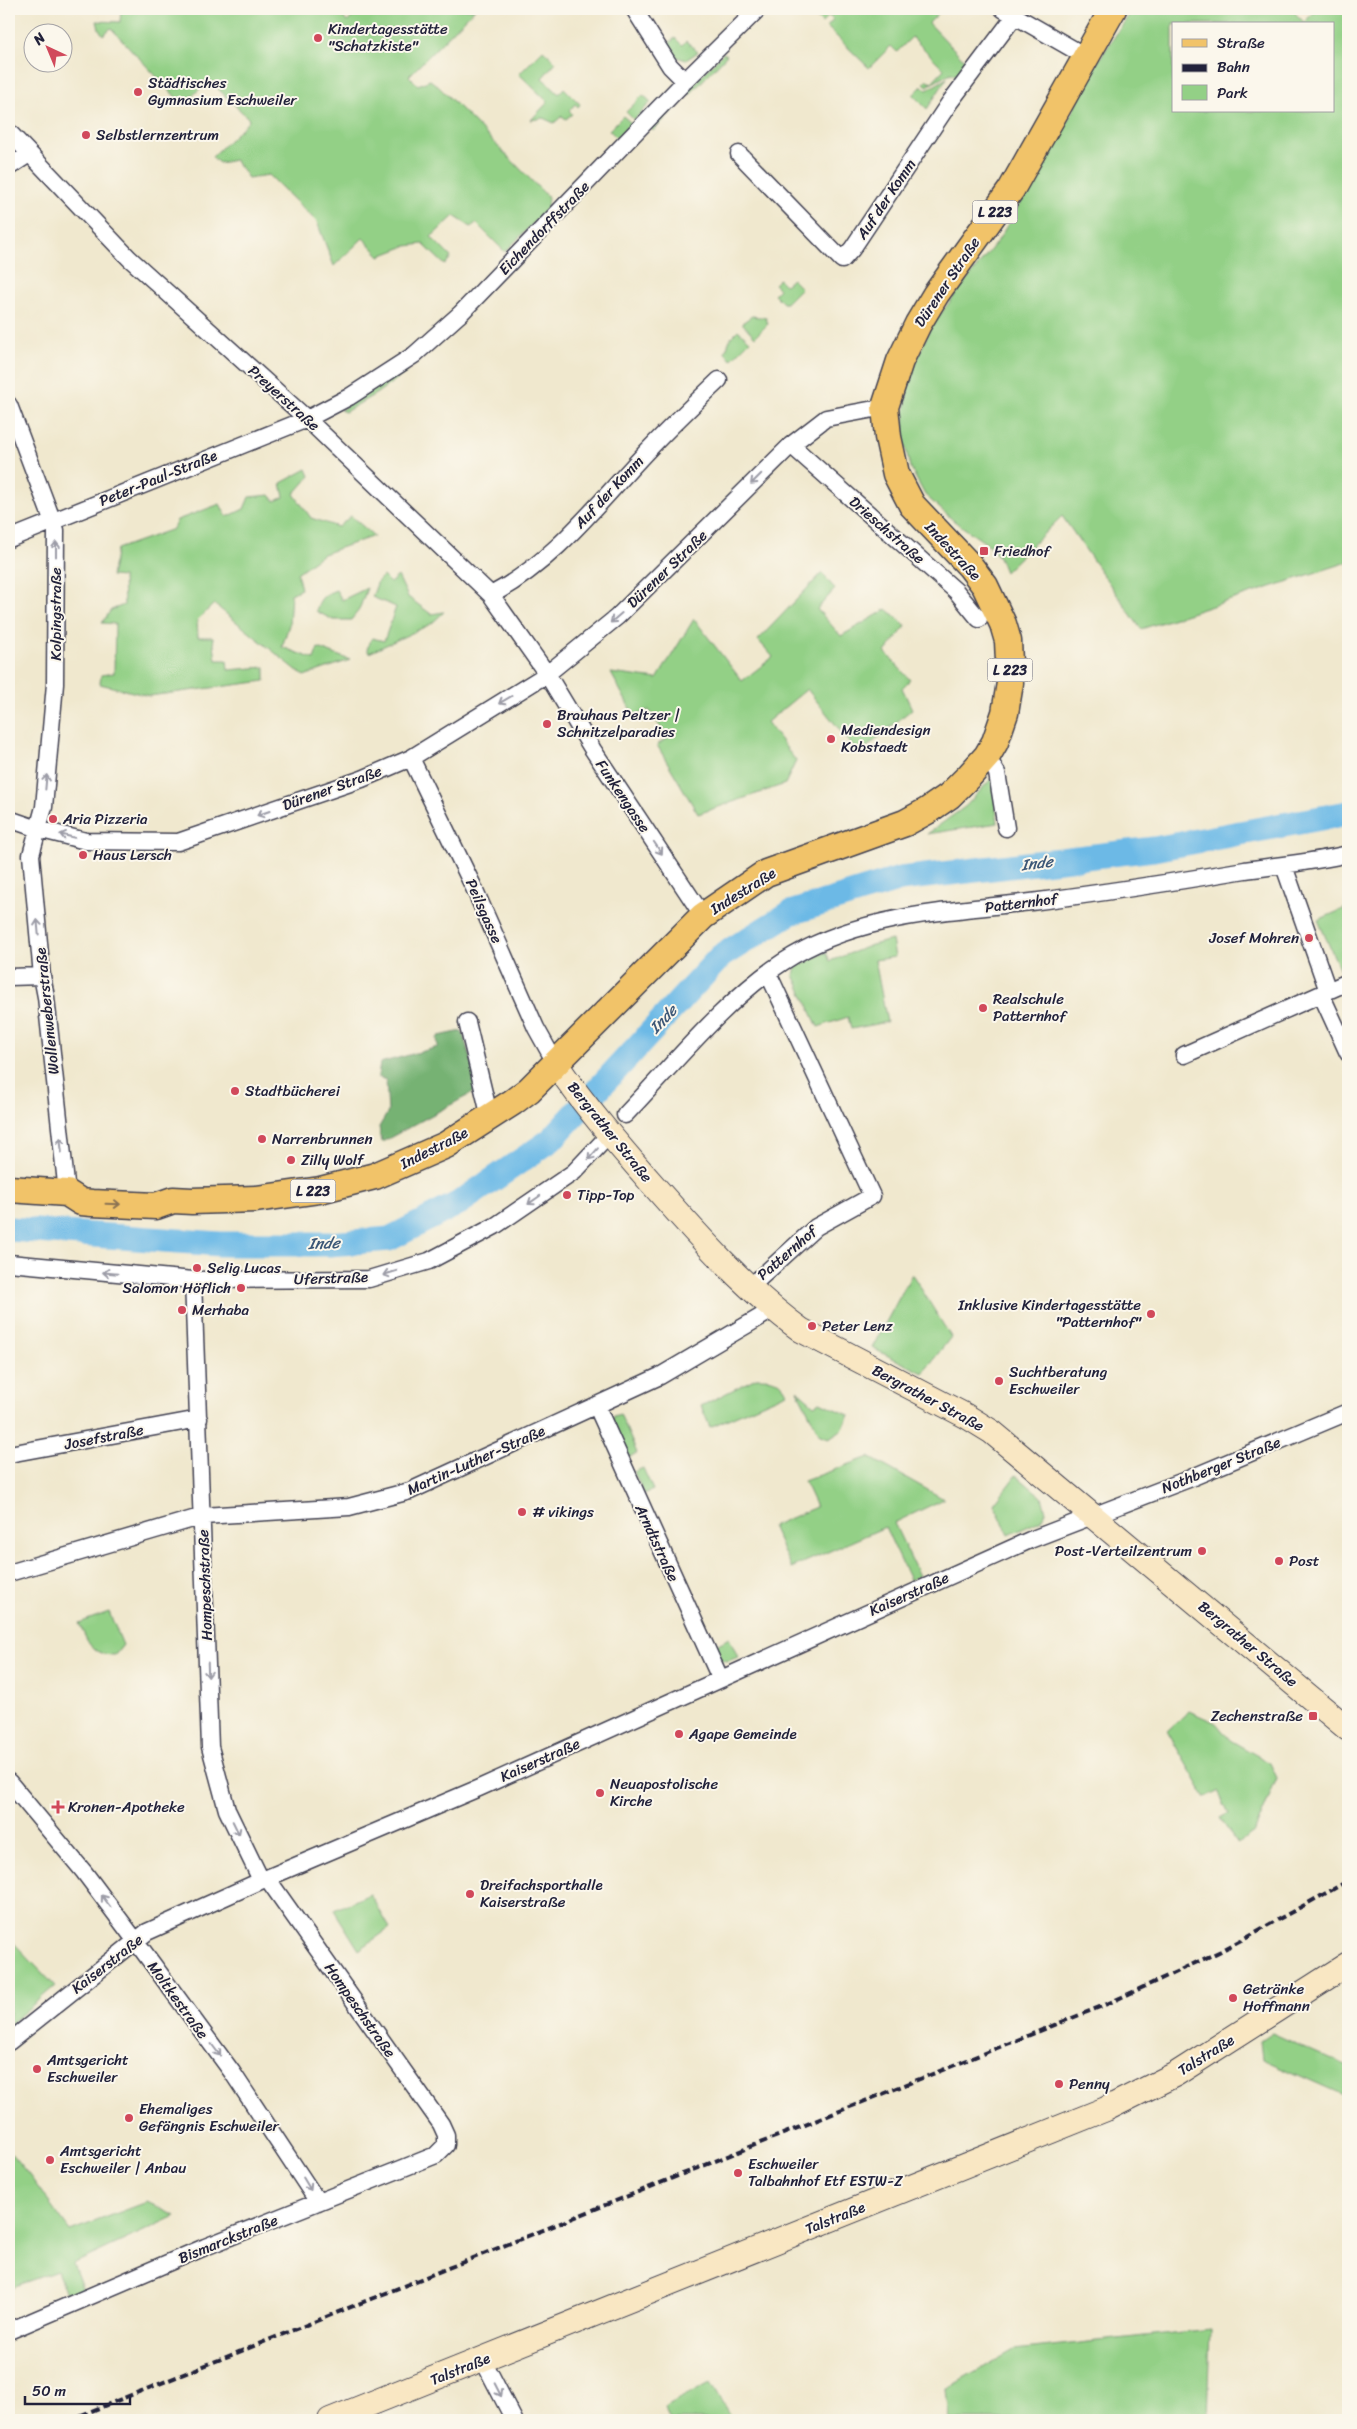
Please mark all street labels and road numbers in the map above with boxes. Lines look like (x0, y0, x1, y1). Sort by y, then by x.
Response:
street label: Auf der Komm (849, 153, 923, 246)
street label: Eichendorffstraße (492, 175, 596, 281)
road number: L 223 (972, 200, 1018, 223)
street label: Dürener Straße (907, 231, 987, 333)
street label: Preyerstraße (242, 358, 326, 438)
street label: Peter-Paul-Straße (95, 442, 221, 514)
street label: Auf der Komm (567, 449, 650, 536)
street label: Drieschstraße (843, 489, 931, 571)
street label: Indestraße (918, 514, 988, 587)
street label: Dürener Straße (620, 523, 714, 615)
street label: Kolpingstraße (43, 567, 69, 661)
road number: L 223 (988, 658, 1032, 682)
street label: Funkengasse (589, 754, 657, 838)
street label: Dürener Straße (278, 758, 386, 818)
street label: Indestraße (704, 860, 781, 922)
street label: Peilsgasse (458, 874, 510, 948)
street label: Patternhof (983, 885, 1061, 920)
street label: Wollenweberstraße (27, 946, 67, 1076)
street label: Bergrather Straße (561, 1076, 659, 1189)
street label: Indestraße (394, 1120, 473, 1177)
road number: L 223 (290, 1180, 336, 1202)
street label: Patternhof (751, 1218, 825, 1287)
street label: Uferstraße (293, 1264, 369, 1292)
street label: Bergrather Straße (867, 1357, 989, 1439)
street label: Josefstraße (61, 1417, 146, 1458)
street label: Martin-Luther-Straße (403, 1418, 549, 1502)
street label: Nothberger Straße (1157, 1429, 1285, 1501)
street label: Arndtstraße (627, 1499, 686, 1586)
street label: Hompeschstraße (190, 1529, 220, 1641)
street label: Kaiserstraße (865, 1565, 954, 1623)
street label: Bergrather Straße (1192, 1594, 1304, 1694)
street label: Kaiserstraße (496, 1731, 585, 1789)
street label: Kaiserstraße (65, 1927, 149, 2001)
street label: Moltkestraße (141, 1955, 216, 2045)
street label: Hompeschstraße (317, 1957, 403, 2063)
street label: Talstraße (1172, 2027, 1240, 2083)
street label: Talstraße (801, 2194, 869, 2242)
street label: Bismarckstraße (174, 2207, 282, 2271)
street label: Talstraße (426, 2345, 494, 2393)

